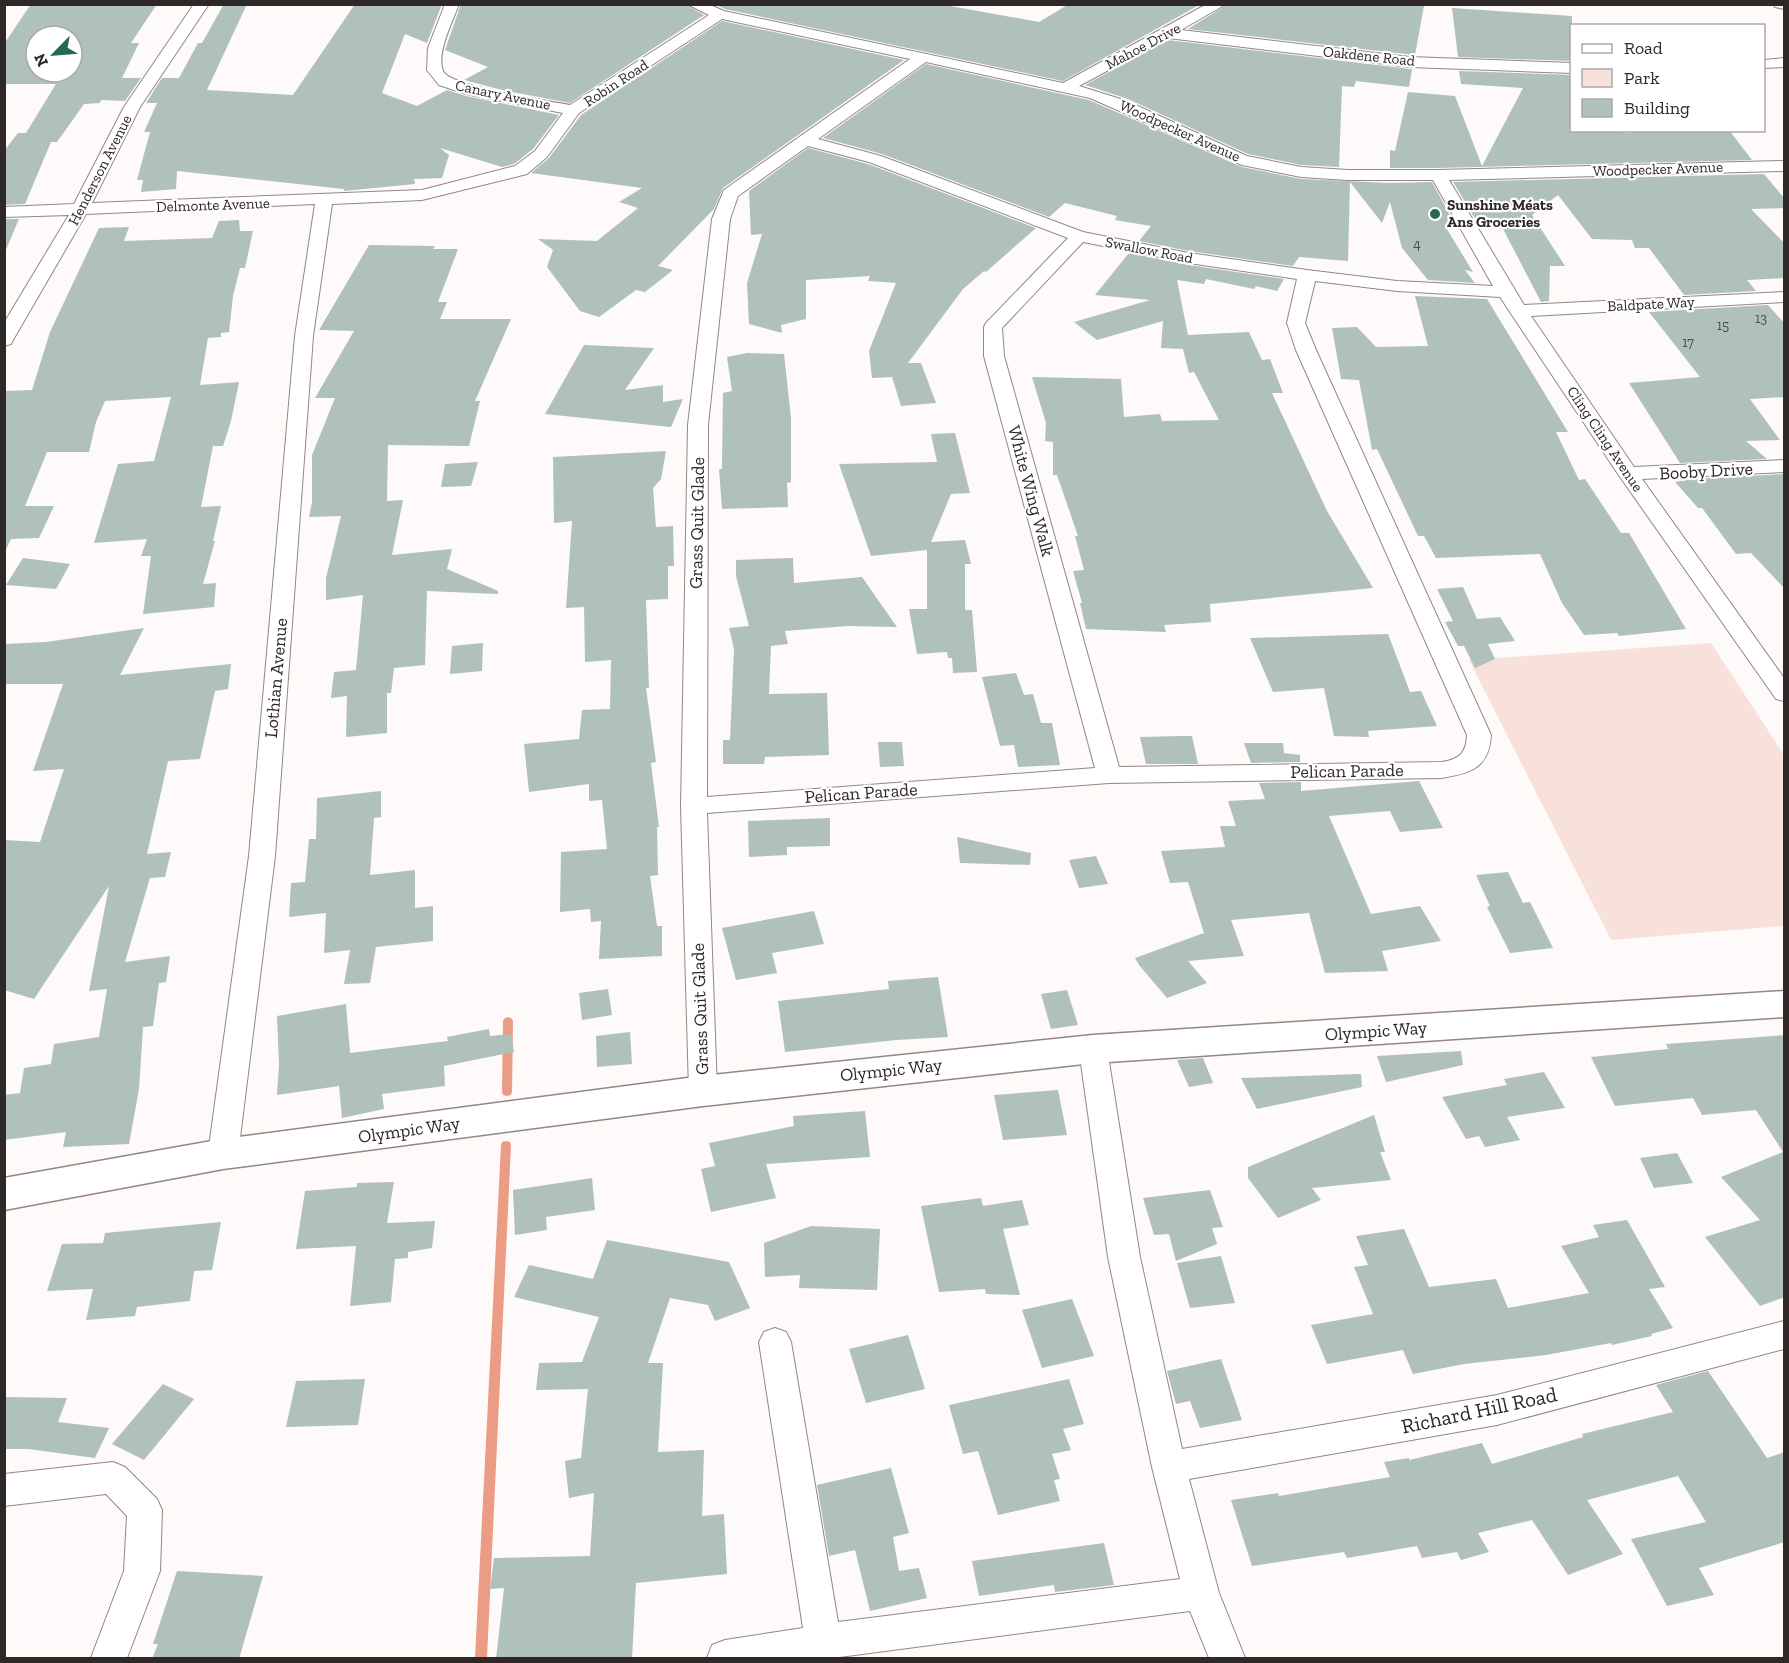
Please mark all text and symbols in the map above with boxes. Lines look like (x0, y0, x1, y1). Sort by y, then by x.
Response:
street label: Mahoe Drive (1102, 19, 1184, 73)
north arrow (24, 24, 84, 84)
legend (1570, 24, 1765, 132)
text: Road (1624, 37, 1663, 59)
street label: Oakdene Road (1322, 42, 1417, 70)
text: N (30, 51, 52, 70)
street label: Robin Road (580, 55, 652, 110)
text: Park (1624, 67, 1660, 89)
street label: Canary Avenue (454, 76, 552, 114)
street label: Woodpecker Avenue (1117, 96, 1243, 166)
text: Building (1624, 97, 1690, 119)
street label: Henderson Avenue (64, 112, 136, 228)
street label: Woodpecker Avenue (1593, 158, 1723, 180)
street label: Delmonte Avenue (156, 194, 270, 216)
place label: Sunshine Méats Ans Groceries (1447, 196, 1553, 231)
marker: Sunshine Méats Ans Groceries (1428, 207, 1442, 221)
street label: Swallow Road (1104, 233, 1195, 267)
house number: 4 (1413, 236, 1421, 253)
street label: Baldpate Way (1607, 293, 1695, 315)
house number: 13 (1755, 310, 1767, 327)
house number: 15 (1717, 317, 1729, 334)
house number: 17 (1682, 334, 1694, 351)
street label: Cling Cling Avenue (1563, 383, 1647, 495)
street label: White Wing Walk (1003, 423, 1059, 559)
street label: Grass Quit Glade (685, 457, 709, 589)
street label: Booby Drive (1659, 458, 1753, 484)
street label: Lothian Avenue (260, 617, 292, 739)
street label: Pelican Parade (1290, 759, 1404, 783)
street label: Pelican Parade (804, 778, 918, 808)
street label: Grass Quit Glade (687, 943, 713, 1075)
street label: Olympic Way (1324, 1016, 1429, 1046)
street label: Olympic Way (839, 1054, 944, 1086)
street label: Olympic Way (357, 1112, 462, 1148)
street label: Richard Hill Road (1399, 1381, 1560, 1439)

